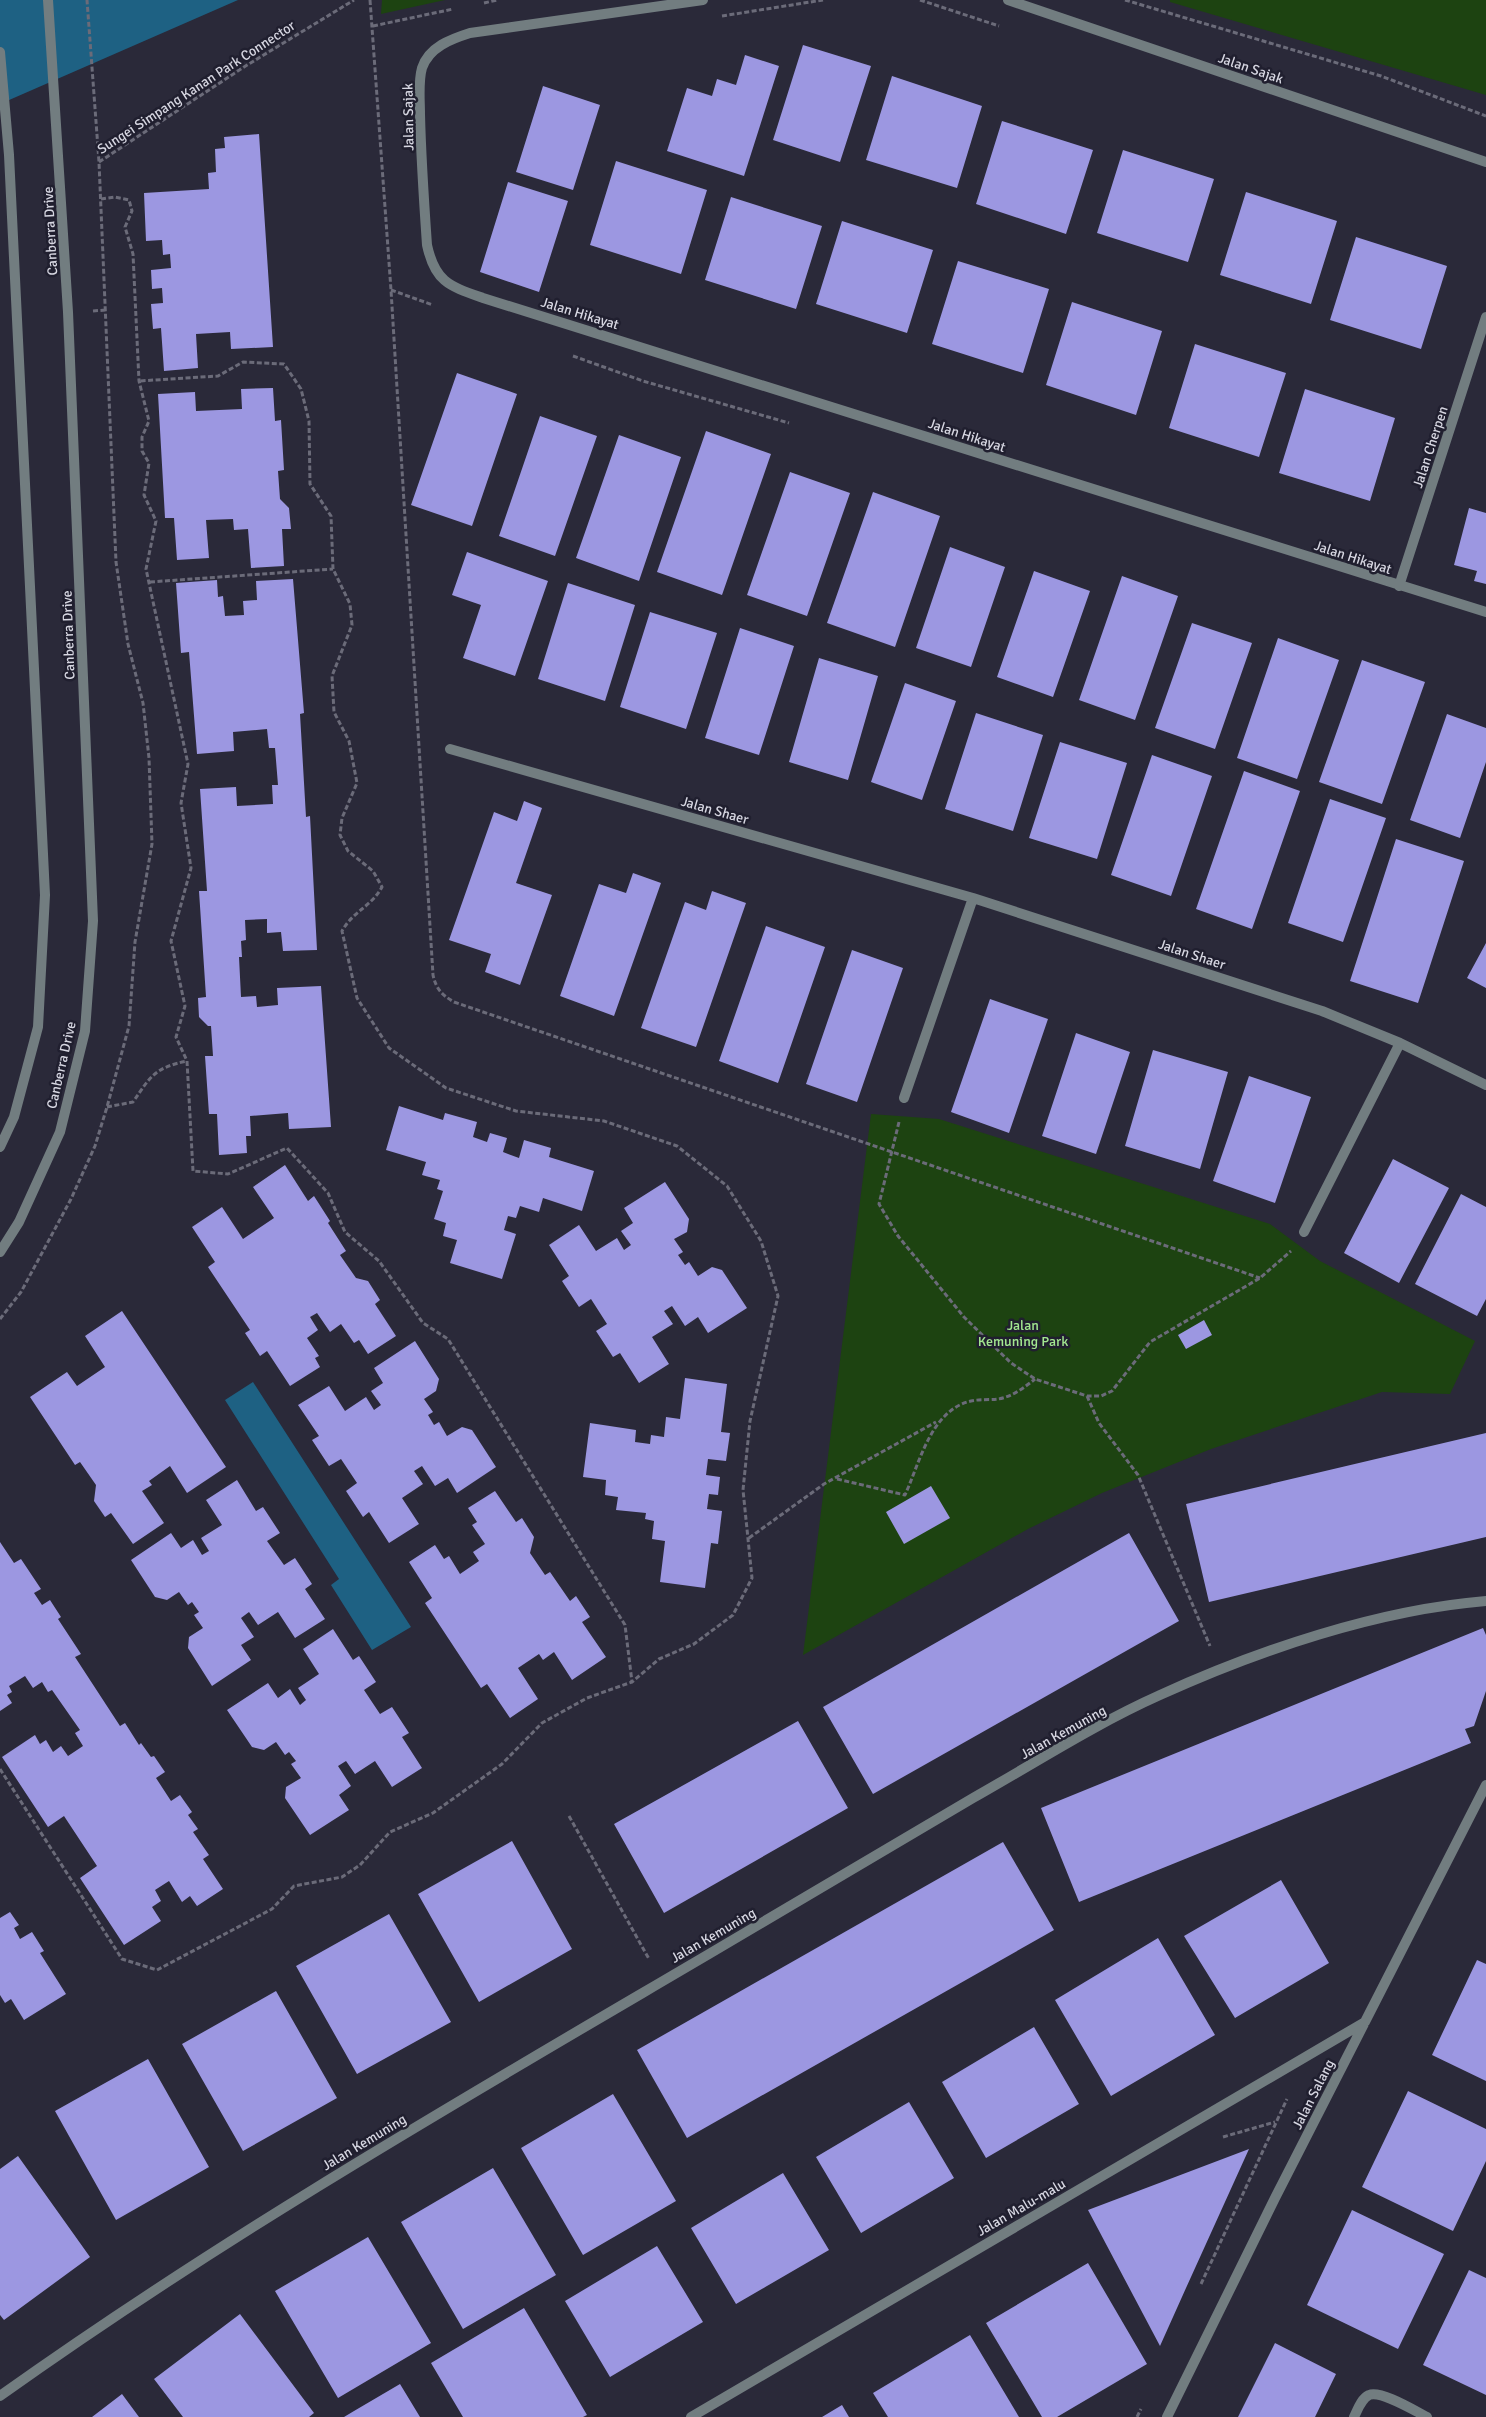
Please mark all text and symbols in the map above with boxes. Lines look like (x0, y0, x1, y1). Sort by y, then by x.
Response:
street label: Sungei Simpang Kanan Park Connector (94, 17, 299, 158)
street label: Jalan Sajak (1216, 49, 1286, 88)
street label: Jalan Sajak (399, 83, 418, 151)
street label: Canberra Drive (40, 186, 61, 276)
street label: Jalan Hikayat (539, 294, 621, 333)
street label: Jalan Cherpen (1409, 404, 1452, 490)
street label: Jalan Hikayat (926, 415, 1008, 456)
street label: Jalan Hikayat (1312, 537, 1394, 578)
street label: Canberra Drive (58, 590, 79, 680)
street label: Jalan Shaer (679, 793, 751, 828)
street label: Jalan Shaer (1156, 936, 1228, 974)
street label: Canberra Drive (43, 1020, 80, 1110)
park label: Jalan Kemuning Park (978, 1317, 1068, 1350)
street label: Jalan Kemuning (1017, 1702, 1109, 1763)
street label: Jalan Kemuning (668, 1904, 759, 1967)
street label: Jalan Salang (1289, 2056, 1338, 2132)
street label: Jalan Kemuning (319, 2111, 410, 2174)
street label: Jalan Malu-malu (974, 2175, 1069, 2240)

